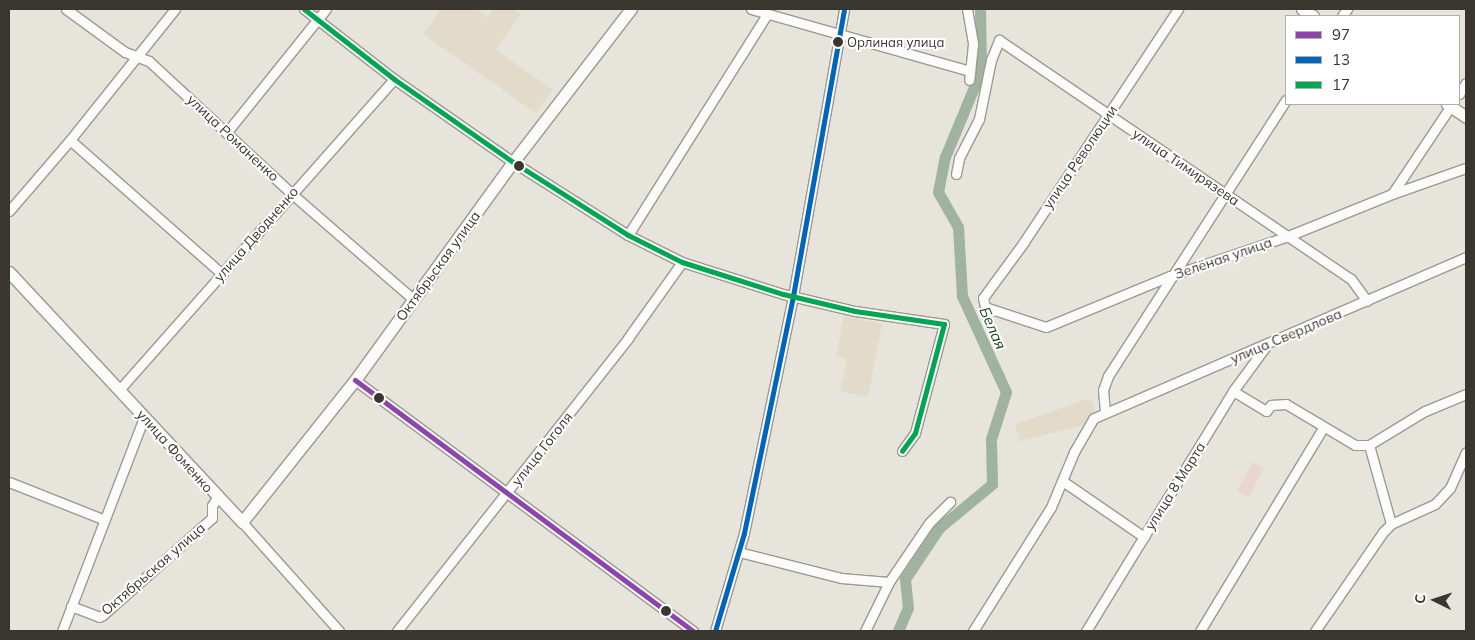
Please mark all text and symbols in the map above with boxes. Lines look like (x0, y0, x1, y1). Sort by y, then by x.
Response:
legend (1285, 15, 1460, 105)
text: 97 (1332, 25, 1350, 44)
place label: Орлиная улица (847, 34, 944, 50)
marker: Орлиная улица (833, 37, 843, 47)
text: 13 (1332, 50, 1350, 69)
text: 17 (1332, 75, 1350, 94)
street label: улица Романенко (184, 91, 282, 185)
street label: улица Революции (1039, 102, 1121, 212)
street label: улица Тимирязева (1129, 125, 1243, 209)
unlabelled marker (514, 161, 524, 171)
street label: улица Дводненко (210, 183, 302, 285)
street label: Октябрьская улица (392, 208, 484, 324)
street label: Зелёная улица (1172, 233, 1274, 283)
water label: Белая (976, 304, 1010, 352)
street label: улица Свердлова (1228, 305, 1344, 367)
unlabelled marker (374, 393, 384, 403)
street label: улица Фоменко (133, 406, 217, 496)
street label: улица Гоголя (508, 409, 576, 489)
street label: улица 8 Марта (1141, 439, 1209, 533)
street label: Октябрьская улица (98, 519, 208, 619)
north arrow (1410, 575, 1460, 625)
text: С (1411, 594, 1429, 604)
unlabelled marker (661, 606, 671, 616)

